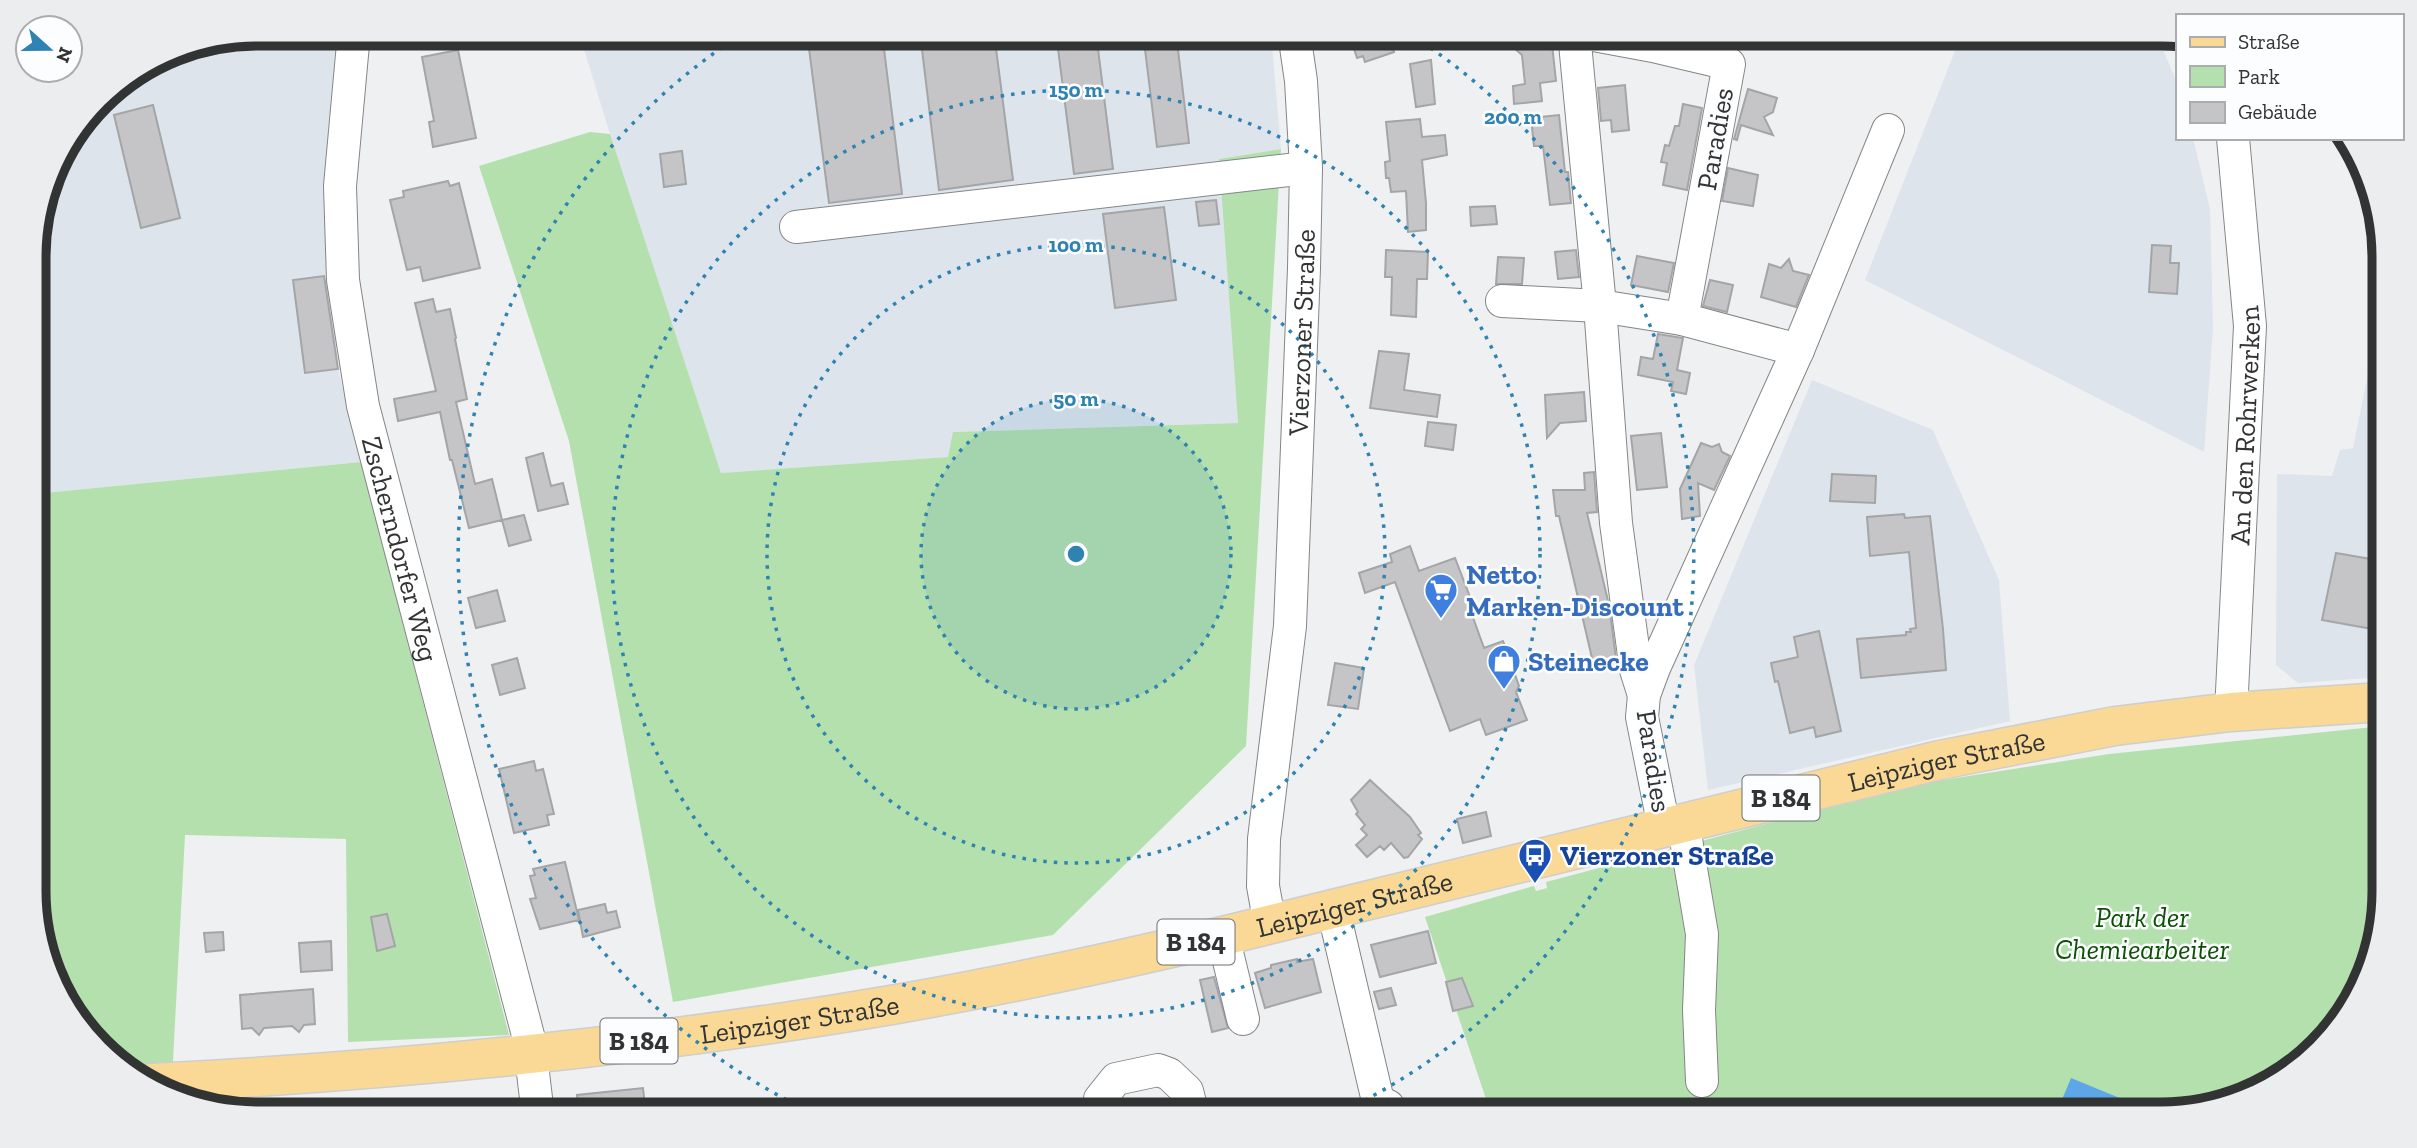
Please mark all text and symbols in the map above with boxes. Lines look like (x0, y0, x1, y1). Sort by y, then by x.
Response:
north arrow (14, 14, 84, 84)
legend (2176, 14, 2403, 140)
text: Straße (2238, 29, 2300, 54)
text: N (51, 44, 78, 66)
text: Park (2238, 64, 2280, 89)
text: 150 m (1049, 77, 1104, 102)
street label: Paradies (1690, 85, 1740, 193)
text: Gebäude (2238, 99, 2317, 124)
text: 200 m (1484, 104, 1542, 129)
street label: Vierzoner Straße (1281, 229, 1321, 437)
text: 100 m (1049, 232, 1104, 257)
street label: An den Rohrwerken (2223, 304, 2267, 546)
text: 50 m (1053, 386, 1099, 411)
street label: Zscherndorfer Weg (355, 433, 446, 665)
centre of rings (1064, 542, 1088, 566)
place label: Netto Marken-Discount (1466, 558, 1685, 623)
supermarket icon: Netto Marken-Discount (1422, 571, 1460, 620)
shop icon: Steinecke (1485, 642, 1523, 691)
place label: Steinecke (1528, 645, 1649, 678)
street label: Paradies (1630, 707, 1678, 815)
street label: Leipziger Straße (1844, 724, 2048, 799)
road number: B 184 (1742, 776, 1820, 820)
bus stop icon: Vierzoner Straße (1516, 836, 1554, 885)
place label: Vierzoner Straße (1560, 839, 1774, 872)
street label: Leipziger Straße (1253, 864, 1456, 944)
park label: Park der Chemiearbeiter (2055, 901, 2229, 966)
road number: B 184 (1158, 920, 1234, 965)
street label: Leipziger Straße (698, 987, 902, 1050)
road number: B 184 (600, 1018, 678, 1064)

